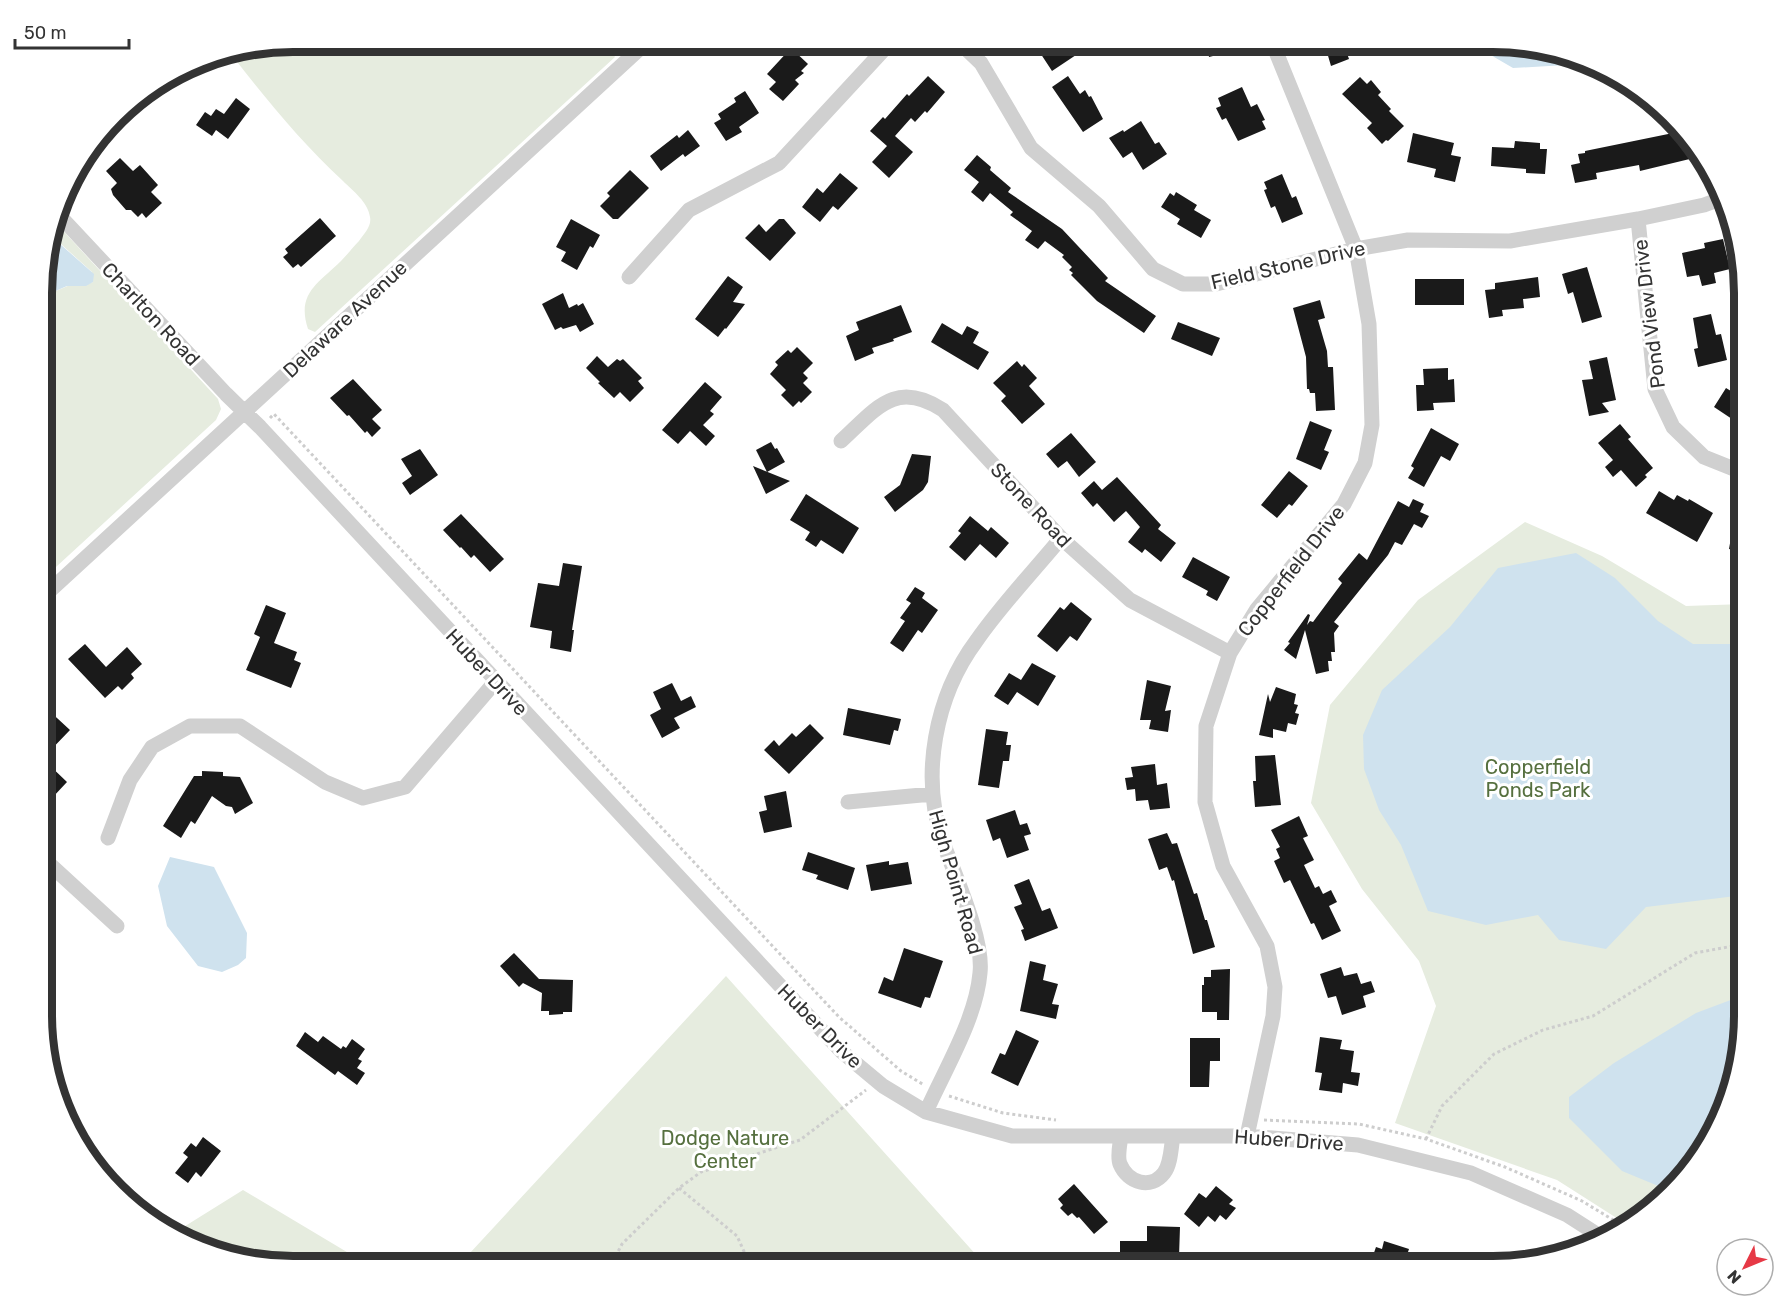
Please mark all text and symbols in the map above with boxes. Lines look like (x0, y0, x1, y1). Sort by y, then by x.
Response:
scale bar (15, 12, 129, 50)
text: 50 m (24, 22, 67, 44)
street label: Field Stone Drive (1209, 236, 1367, 294)
street label: Pond View Drive (1628, 238, 1670, 390)
street label: Delaware Avenue (278, 255, 412, 383)
street label: Charlton Road (97, 257, 205, 371)
street label: Stone Road (986, 458, 1076, 552)
street label: Copperfield Drive (1232, 501, 1350, 641)
street label: Huber Drive (441, 624, 533, 720)
park label: Copperfield Ponds Park (1485, 755, 1591, 802)
street label: High Point Road (924, 807, 988, 957)
street label: Huber Drive (773, 979, 867, 1073)
street label: Huber Drive (1233, 1124, 1345, 1156)
park label: Dodge Nature Center (661, 1126, 789, 1173)
north arrow (1715, 1237, 1775, 1297)
text: N (1724, 1266, 1745, 1288)

